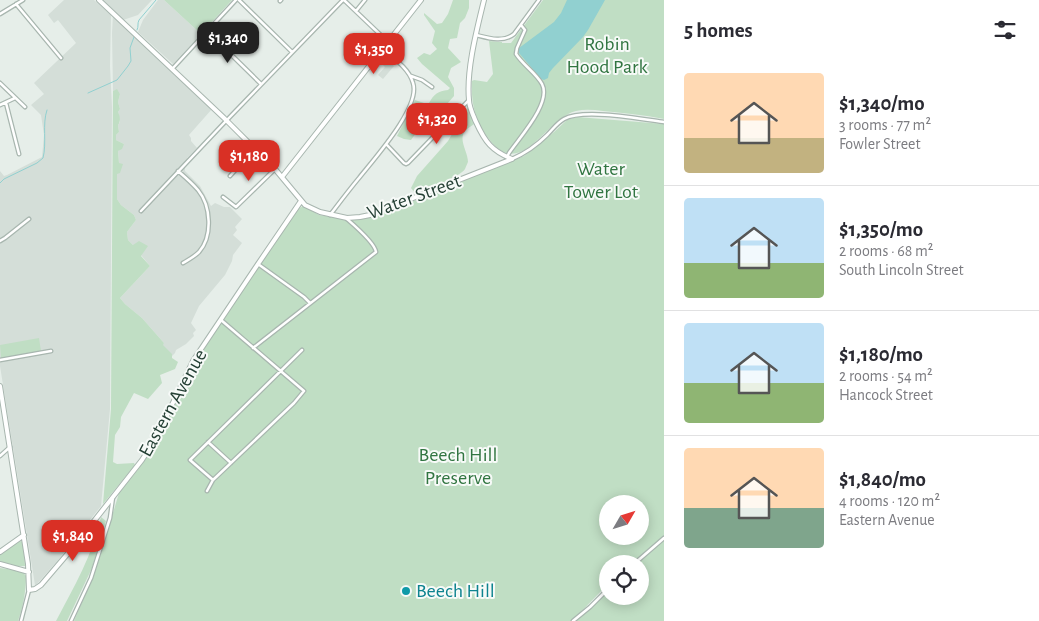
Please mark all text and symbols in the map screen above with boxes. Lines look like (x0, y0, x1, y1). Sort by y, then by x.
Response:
icon: filters (991, 16, 1019, 44)
text: 5 homes (684, 20, 753, 41)
pin: $1,340 (187, 22, 269, 64)
text: $1,340 (208, 30, 248, 46)
pin: $1,350 (333, 32, 415, 75)
park label: Robin Hood Park (566, 34, 648, 77)
text: $1,350 (355, 41, 393, 57)
icon: home (724, 93, 784, 153)
text: $1,340/mo (839, 93, 925, 114)
pin: $1,320 (396, 102, 478, 145)
text: $1,320 (417, 111, 457, 127)
text: 3 rooms · 77 m² (839, 117, 931, 133)
text: Fowler Street (839, 136, 921, 152)
pin: $1,180 (208, 140, 290, 182)
text: $1,180 (230, 148, 268, 164)
park label: Water Tower Lot (564, 159, 639, 202)
street label: Water Street (364, 171, 464, 223)
icon: home (724, 218, 784, 278)
text: $1,350/mo (839, 219, 923, 240)
text: 2 rooms · 68 m² (839, 243, 933, 259)
text: South Lincoln Street (839, 262, 964, 278)
icon: home (724, 343, 784, 403)
text: $1,180/mo (839, 344, 923, 365)
street label: Eastern Avenue (135, 346, 211, 460)
text: 2 rooms · 54 m² (839, 368, 933, 384)
text: Hancock Street (839, 387, 933, 403)
park label: Beech Hill Preserve (419, 445, 497, 488)
icon: home (724, 468, 784, 528)
text: $1,840/mo (839, 469, 926, 490)
text: 4 rooms · 120 m² (839, 493, 940, 509)
north arrow (599, 495, 649, 545)
map controls (599, 495, 649, 605)
text: Eastern Avenue (839, 512, 935, 528)
pin: $1,840 (32, 520, 114, 562)
text: $1,840 (53, 528, 93, 544)
button: locate (599, 555, 649, 605)
place label: Beech Hill (416, 581, 495, 601)
marker: Beech Hill (400, 585, 412, 597)

